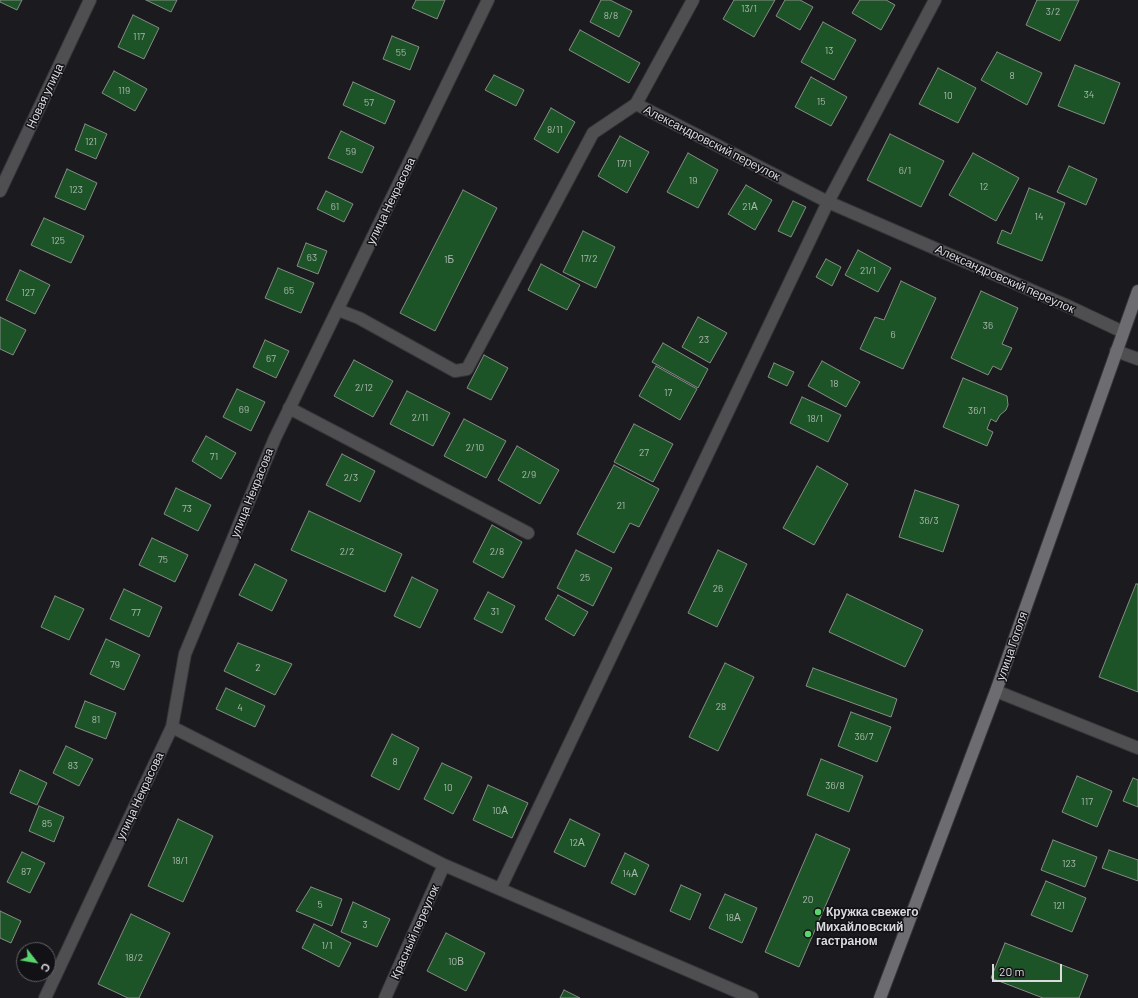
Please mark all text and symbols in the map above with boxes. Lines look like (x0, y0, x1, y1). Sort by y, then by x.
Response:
house number: 13/1 (741, 3, 757, 15)
house number: 3/2 (1046, 6, 1060, 18)
house number: 8/8 (604, 10, 618, 22)
house number: 117 (133, 31, 145, 43)
house number: 13 (825, 45, 833, 57)
house number: 55 (396, 47, 406, 59)
street label: Новая улица (24, 61, 66, 131)
house number: 8 (1009, 70, 1015, 82)
house number: 119 (118, 85, 130, 97)
house number: 34 (1084, 89, 1094, 101)
house number: 10 (943, 90, 953, 102)
house number: 15 (817, 96, 825, 108)
house number: 57 (364, 97, 374, 109)
street label: Александровский переулок (641, 102, 783, 184)
house number: 8/11 (547, 124, 563, 136)
house number: 121 (85, 136, 97, 148)
house number: 59 (346, 146, 356, 158)
street label: улица Некрасова (364, 155, 418, 247)
house number: 17/1 (616, 158, 632, 170)
house number: 6/1 (899, 165, 911, 177)
house number: 19 (689, 175, 697, 187)
house number: 12 (980, 181, 988, 193)
house number: 123 (69, 184, 83, 196)
house number: 61 (331, 201, 339, 213)
house number: 21А (742, 201, 758, 213)
house number: 14 (1034, 211, 1044, 223)
house number: 125 (51, 235, 65, 247)
street label: Александровский переулок (933, 242, 1077, 316)
house number: 63 (307, 252, 317, 264)
house number: 17/2 (581, 253, 597, 265)
house number: 1Б (444, 254, 454, 266)
house number: 21/1 (860, 265, 876, 277)
house number: 65 (284, 285, 294, 297)
house number: 127 (21, 287, 35, 299)
house number: 36 (983, 320, 993, 332)
house number: 6 (890, 329, 896, 341)
house number: 23 (699, 334, 709, 346)
house number: 67 (266, 353, 276, 365)
house number: 18 (830, 378, 838, 390)
house number: 2/12 (355, 382, 373, 394)
house number: 17 (664, 387, 672, 399)
house number: 69 (239, 404, 249, 416)
house number: 36/1 (968, 405, 986, 417)
house number: 2/11 (412, 412, 428, 424)
house number: 18/1 (807, 413, 823, 425)
house number: 2/10 (466, 442, 484, 454)
street label: улица Некрасова (228, 446, 276, 540)
house number: 27 (639, 447, 649, 459)
house number: 71 (210, 451, 218, 463)
house number: 2/9 (522, 469, 536, 481)
house number: 2/3 (344, 472, 358, 484)
house number: 21 (617, 500, 625, 512)
house number: 73 (182, 503, 192, 515)
house number: 36/3 (919, 515, 939, 527)
house number: 2/2 (340, 546, 354, 558)
house number: 2/8 (490, 546, 504, 558)
house number: 75 (158, 554, 168, 566)
house number: 25 (580, 572, 590, 584)
house number: 26 (713, 583, 723, 595)
house number: 31 (491, 606, 499, 618)
house number: 77 (131, 607, 141, 619)
street label: улица Гоголя (994, 610, 1030, 682)
house number: 79 (110, 659, 120, 671)
house number: 2 (255, 662, 261, 674)
house number: 28 (716, 701, 726, 713)
house number: 4 (237, 702, 243, 714)
house number: 81 (92, 714, 100, 726)
house number: 36/7 (854, 731, 874, 743)
street label: улица Некрасова (113, 750, 167, 842)
house number: 8 (392, 756, 398, 768)
house number: 83 (68, 760, 78, 772)
house number: 36/8 (825, 780, 845, 792)
house number: 10 (443, 782, 453, 794)
house number: 117 (1081, 796, 1093, 808)
house number: 10А (492, 805, 508, 817)
house number: 85 (42, 818, 52, 830)
house number: 12А (569, 837, 585, 849)
house number: 18/1 (172, 855, 188, 867)
house number: 123 (1062, 858, 1076, 870)
house number: 87 (21, 866, 31, 878)
house number: 14А (622, 868, 638, 880)
street label: Красный переулок (388, 883, 442, 981)
house number: 20 (802, 894, 814, 906)
house number: 5 (317, 899, 323, 911)
house number: 121 (1053, 900, 1065, 912)
place label: Кружка свежего (826, 905, 919, 919)
marker: Кружка свежего (813, 907, 823, 917)
house number: 18А (725, 912, 741, 924)
house number: 3 (362, 919, 368, 931)
place label: Михайловский гастраном (816, 920, 903, 948)
marker: Михайловский гастраном (803, 929, 813, 939)
house number: 1/1 (322, 940, 332, 952)
north arrow (16, 942, 56, 982)
house number: 18/2 (125, 952, 143, 964)
house number: 10В (448, 956, 464, 968)
scale bar (994, 956, 1064, 982)
text: С (38, 961, 53, 975)
text: 20 m (999, 964, 1025, 978)

